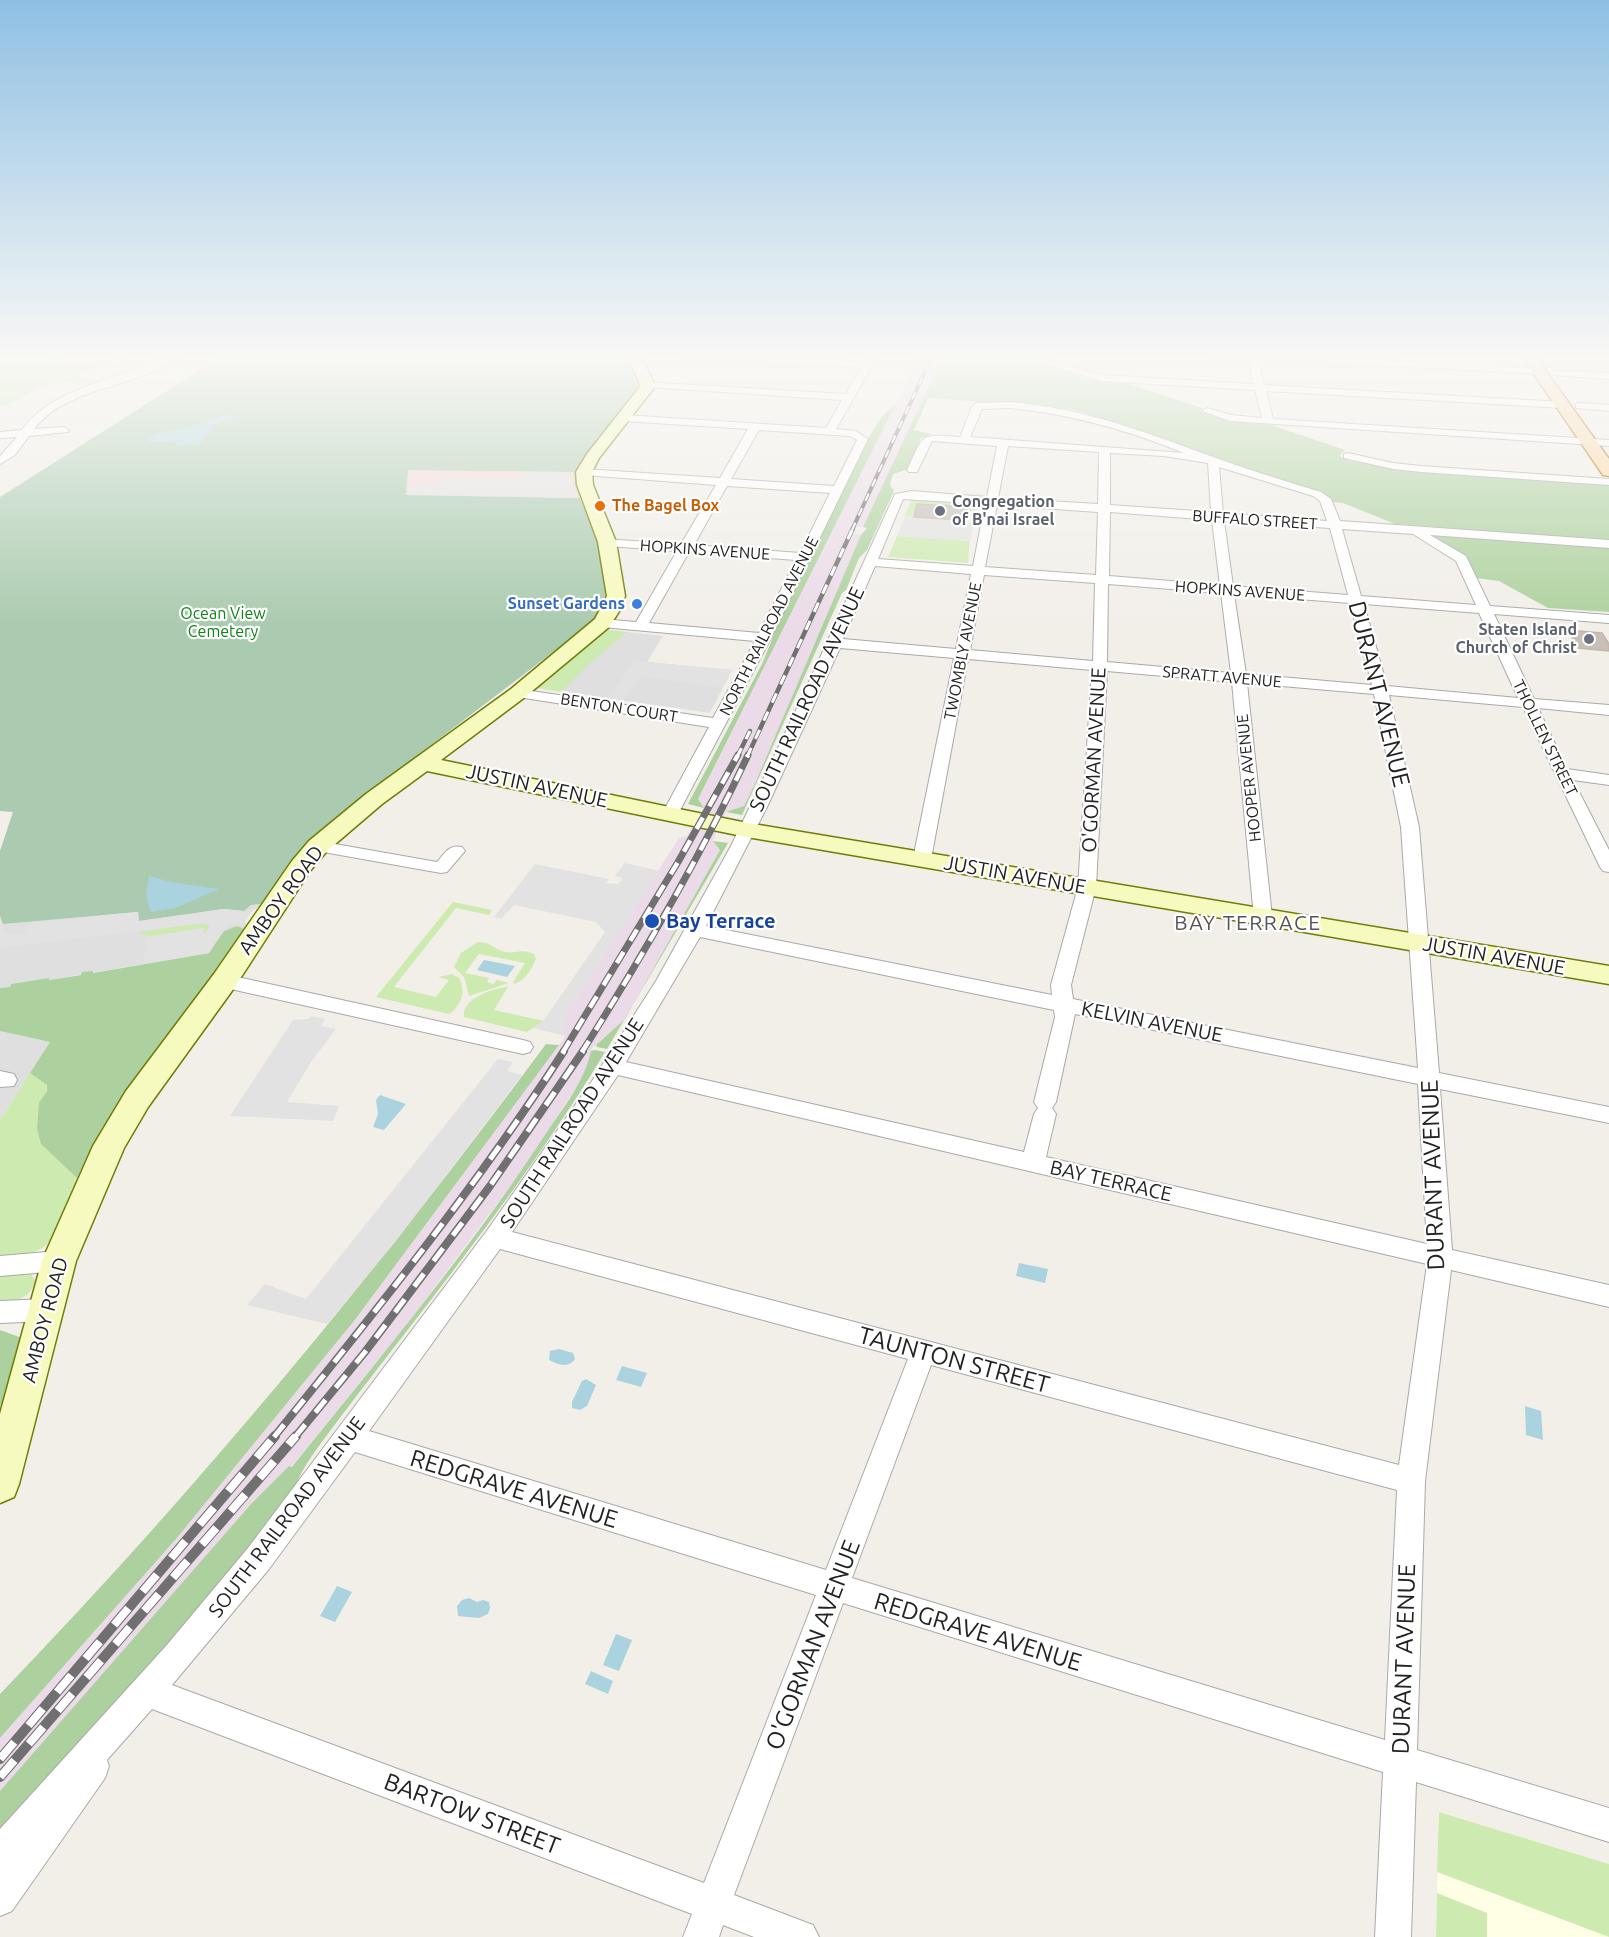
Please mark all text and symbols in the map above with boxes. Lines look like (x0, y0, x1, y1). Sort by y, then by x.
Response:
place label: Congregation of B'nai Israel (952, 492, 1055, 530)
place label: The Bagel Box (612, 496, 719, 516)
marker: The Bagel Box (593, 499, 607, 513)
marker: Congregation of B'nai Israel (933, 504, 947, 518)
street label: BUFFALO STREET (1192, 506, 1318, 534)
street label: NORTH RAILROAD AVENUE (715, 533, 823, 719)
street label: HOPKINS AVENUE (639, 536, 771, 564)
street label: HOPKINS AVENUE (1174, 577, 1306, 605)
street label: TWOMBLY AVENUE (940, 581, 986, 721)
street label: SOUTH RAILROAD AVENUE (744, 583, 870, 815)
place label: Sunset Gardens (508, 594, 625, 614)
marker: Sunset Gardens (630, 597, 644, 611)
street label: DURANT AVENUE (1342, 598, 1416, 790)
park label: Ocean View Cemetery (180, 604, 266, 642)
place label: Staten Island Church of Christ (1456, 620, 1577, 658)
marker: Staten Island Church of Christ (1582, 632, 1596, 646)
street label: SPRATT AVENUE (1162, 662, 1282, 692)
street label: O'GORMAN AVENUE (1077, 667, 1111, 853)
street label: THOLLEN STREET (1509, 677, 1581, 799)
street label: BENTON COURT (559, 689, 679, 727)
street label: HOOPER AVENUE (1233, 713, 1265, 843)
street label: JUSTIN AVENUE (464, 759, 610, 813)
street label: AMBOY ROAD (233, 841, 329, 959)
street label: JUSTIN AVENUE (942, 851, 1088, 899)
place label: Bay Terrace (666, 909, 776, 933)
district label: BAY TERRACE (1174, 910, 1322, 936)
marker: Bay Terrace (643, 912, 661, 930)
street label: JUSTIN AVENUE (1421, 932, 1567, 980)
street label: KELVIN AVENUE (1079, 997, 1225, 1047)
street label: SOUTH RAILROAD AVENUE (495, 1014, 649, 1232)
street label: DURANT AVENUE (1415, 1079, 1451, 1271)
street label: BAY TERRACE (1048, 1155, 1174, 1207)
street label: AMBOY ROAD (17, 1255, 73, 1385)
street label: TAUNTON STREET (855, 1321, 1053, 1399)
street label: SOUTH RAILROAD AVENUE (204, 1412, 370, 1622)
street label: REDGRAVE AVENUE (407, 1444, 621, 1534)
street label: O'GORMAN AVENUE (760, 1536, 866, 1754)
street label: DURANT AVENUE (1386, 1563, 1422, 1755)
street label: REDGRAVE AVENUE (871, 1587, 1085, 1677)
street label: BARTOW STREET (380, 1767, 564, 1861)

